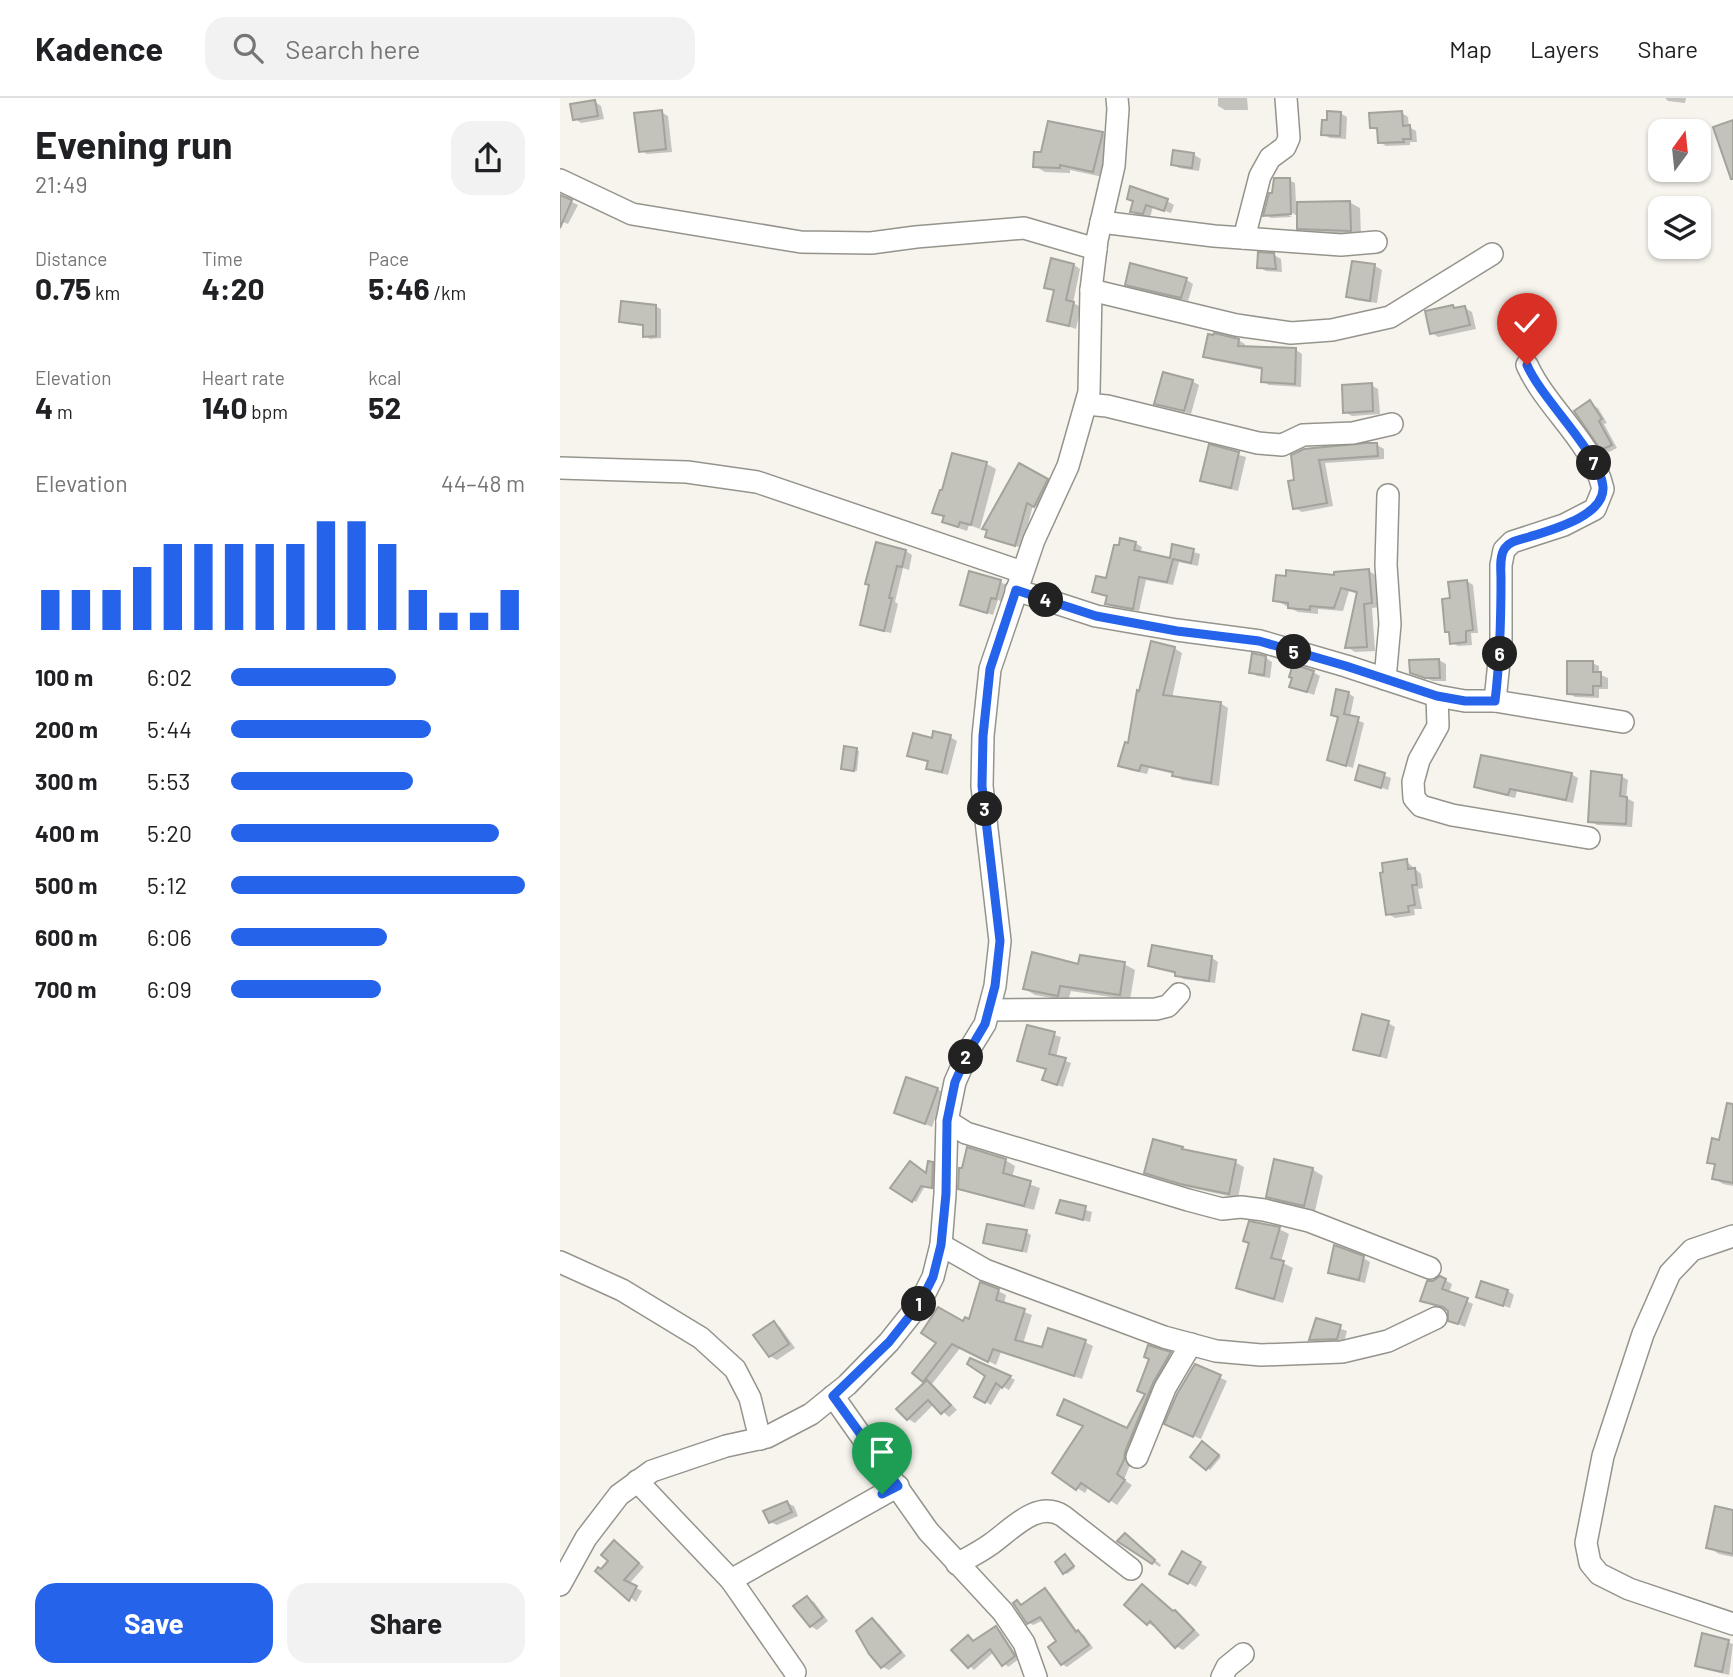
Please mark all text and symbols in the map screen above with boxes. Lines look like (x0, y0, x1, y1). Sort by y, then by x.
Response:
search box (205, 17, 695, 80)
text: Kadence (35, 28, 163, 68)
icon: search (229, 29, 267, 67)
text: Search here (285, 33, 420, 64)
text: Map (1449, 34, 1492, 63)
text: Layers (1530, 34, 1599, 63)
text: Share (1637, 34, 1698, 63)
north arrow (1648, 119, 1712, 182)
map controls (1648, 119, 1711, 259)
text: Evening run (35, 121, 233, 167)
button: share (451, 121, 525, 195)
text: 21:49 (35, 170, 88, 198)
button: layers (1648, 196, 1711, 259)
text: Distance (35, 247, 107, 270)
text: Time (202, 247, 243, 270)
text: Pace (368, 247, 409, 270)
text: 0.75 (35, 270, 91, 306)
text: 4:20 (202, 270, 265, 306)
text: 5:46 (368, 270, 430, 306)
text: km (91, 281, 120, 304)
text: /km (430, 281, 466, 304)
pin (1497, 293, 1557, 365)
icon: check (1508, 304, 1546, 342)
text: Elevation (35, 366, 112, 389)
text: Heart rate (202, 366, 285, 389)
text: kcal (368, 366, 401, 389)
text: 4 (35, 389, 53, 425)
text: 140 (202, 389, 248, 425)
text: 52 (368, 389, 401, 425)
text: m (53, 400, 73, 423)
text: bpm (248, 400, 288, 423)
pin: 7 (1576, 446, 1612, 480)
text: 7 (1589, 451, 1598, 474)
text: Elevation (35, 469, 128, 497)
text: 44–48 m (441, 469, 525, 497)
pin: 4 (1028, 582, 1064, 618)
text: 4 (1040, 588, 1051, 611)
pin: 5 (1276, 634, 1312, 670)
pin: 6 (1482, 636, 1518, 672)
text: 5 (1288, 640, 1299, 663)
text: 6 (1494, 642, 1505, 665)
text: 100 m (35, 663, 93, 691)
text: 6:02 (147, 663, 192, 691)
text: 200 m (35, 715, 98, 743)
text: 5:44 (147, 715, 192, 743)
text: 300 m (35, 767, 97, 795)
text: 5:53 (147, 767, 190, 795)
pin: 3 (968, 792, 1002, 826)
text: 3 (979, 797, 990, 820)
text: 400 m (35, 819, 99, 847)
text: 5:20 (147, 819, 192, 847)
text: 500 m (35, 871, 97, 899)
text: 5:12 (147, 871, 187, 899)
text: 600 m (35, 923, 97, 951)
text: 6:06 (147, 923, 191, 951)
text: 700 m (35, 975, 96, 1003)
text: 6:09 (147, 975, 192, 1003)
pin: 2 (948, 1040, 984, 1074)
text: 2 (960, 1045, 971, 1068)
pin: 1 (902, 1286, 936, 1322)
text: 1 (915, 1292, 922, 1315)
pin (852, 1422, 912, 1494)
icon: arrive (863, 1433, 901, 1471)
button: Save (35, 1583, 273, 1663)
button: Share (287, 1583, 525, 1663)

